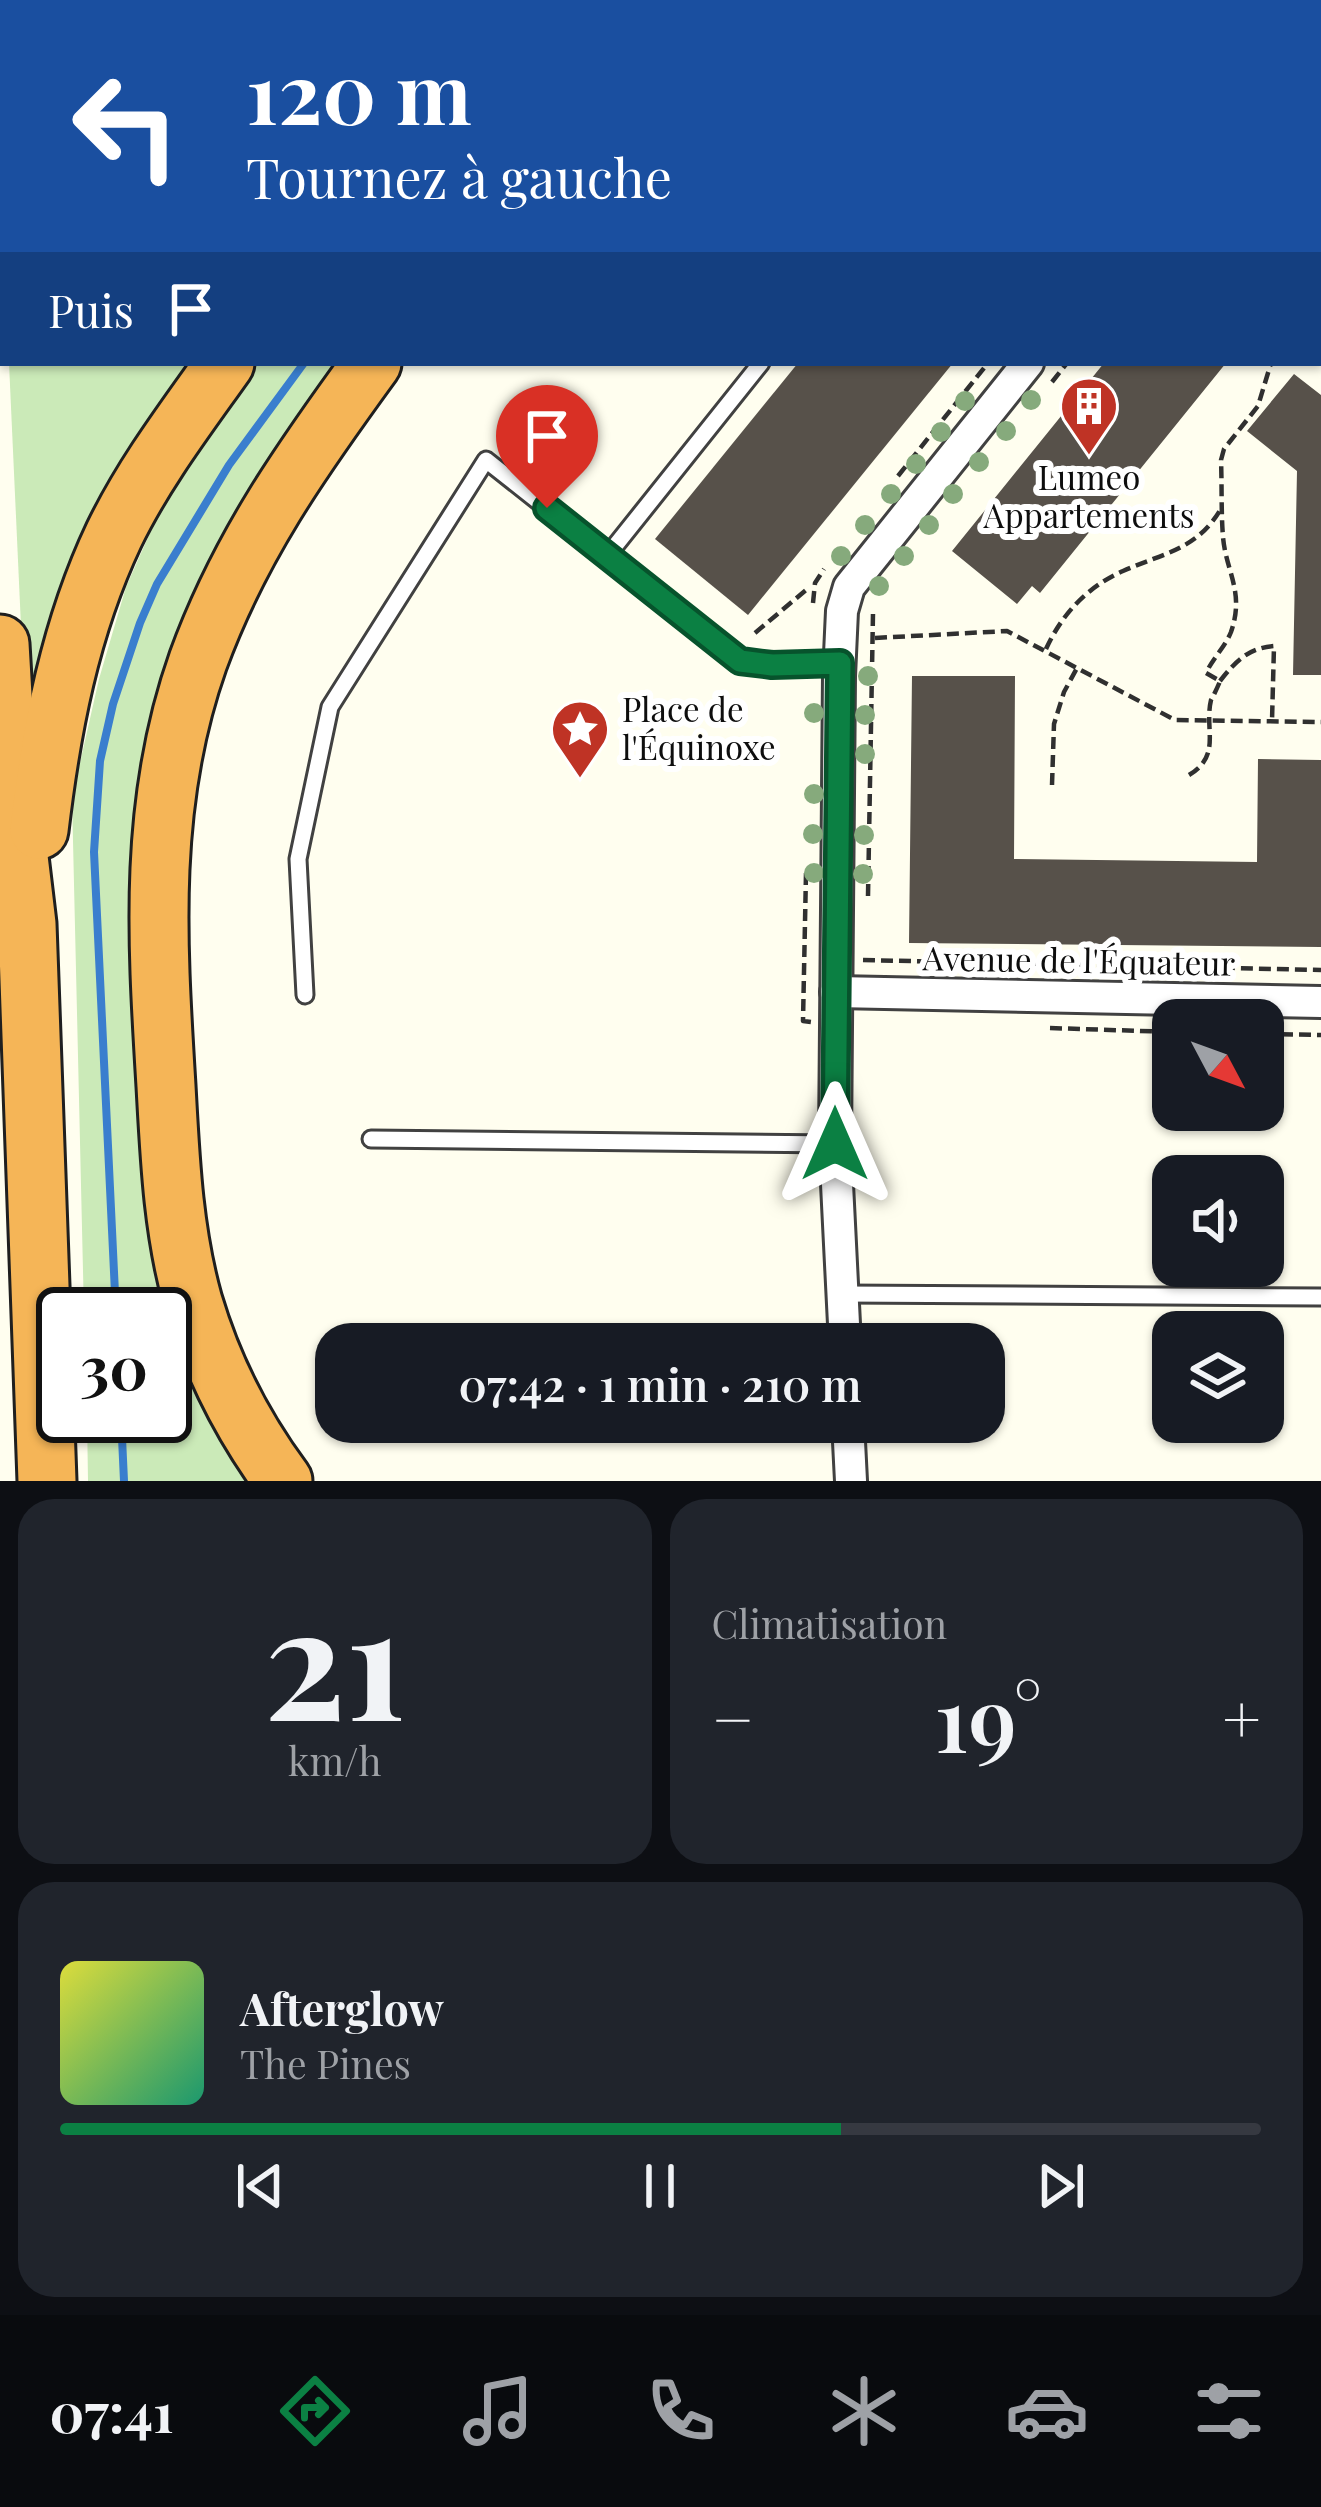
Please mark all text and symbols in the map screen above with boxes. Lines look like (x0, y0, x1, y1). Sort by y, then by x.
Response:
text: 120 m (246, 34, 472, 146)
icon: left (48, 48, 204, 204)
text: Tournez à gauche (246, 141, 672, 213)
icon: arrive (158, 276, 224, 342)
text: Puis (48, 279, 134, 339)
building icon: Lumeo Appartements (1058, 375, 1120, 457)
pin (496, 385, 598, 508)
icon: arrive (514, 403, 580, 469)
place label: Lumeo Appartements (983, 454, 1194, 536)
place label: Place de l'Équinoxe (622, 686, 776, 768)
place icon: Place de l'Équinoxe (549, 698, 611, 780)
street label: Avenue de l'Équateur (921, 934, 1236, 984)
north arrow (1152, 999, 1284, 1131)
map controls (1152, 999, 1284, 1443)
position arrow (772, 1081, 898, 1207)
button: sound (1152, 1155, 1284, 1287)
speed limit sign: 30 (36, 1287, 192, 1443)
button: layers (1152, 1311, 1284, 1443)
text: 07:42 · 1 min · 210 m (458, 1353, 862, 1413)
text: 21 (264, 1552, 405, 1760)
text: Climatisation (712, 1597, 947, 1649)
text: 19° (934, 1656, 1042, 1776)
text: − (712, 1673, 754, 1761)
text: + (1222, 1673, 1261, 1761)
text: km/h (288, 1734, 382, 1786)
text: Afterglow (240, 1977, 444, 2037)
text: The Pines (240, 2037, 411, 2089)
icon: previous (227, 2153, 293, 2219)
icon: pause (627, 2153, 693, 2219)
icon: next (1028, 2153, 1094, 2219)
icon: directions (273, 2369, 357, 2453)
icon: music (456, 2369, 540, 2453)
icon: phone (639, 2369, 723, 2453)
icon: climate (822, 2369, 906, 2453)
icon: car (1005, 2369, 1089, 2453)
icon: filters (1187, 2369, 1271, 2453)
text: 07:41 (49, 2375, 174, 2447)

